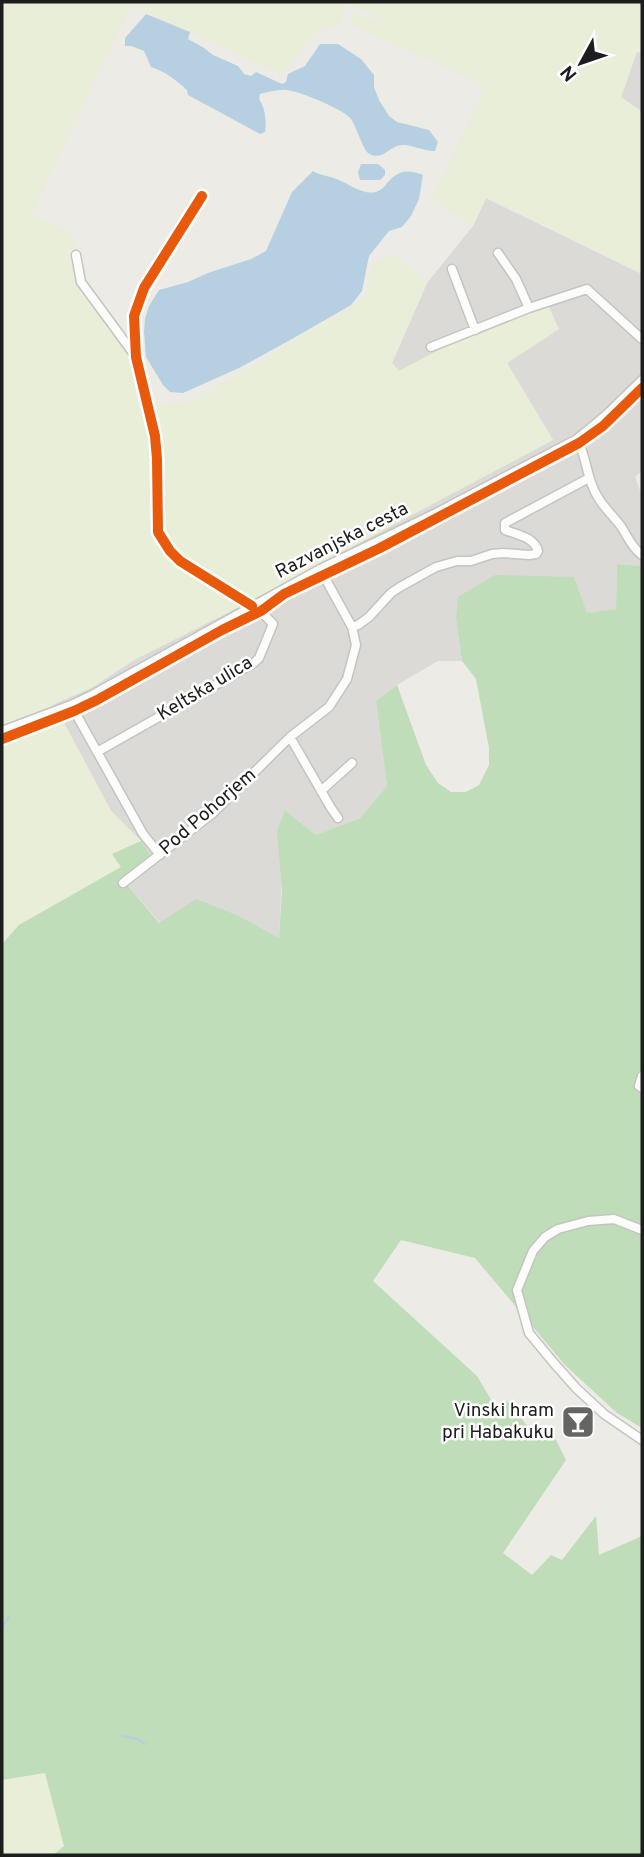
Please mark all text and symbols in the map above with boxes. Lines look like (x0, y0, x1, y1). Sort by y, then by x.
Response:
north arrow (546, 28, 616, 98)
text: N (556, 60, 583, 86)
street label: Razvanjska cesta (272, 497, 412, 585)
street label: Keltska ulica (153, 651, 257, 727)
street label: Pod Pohorjem (155, 763, 261, 861)
place label: Vinski hram pri Habakuku (442, 1399, 554, 1445)
bar icon: Vinski hram pri Habakuku (559, 1403, 597, 1441)

